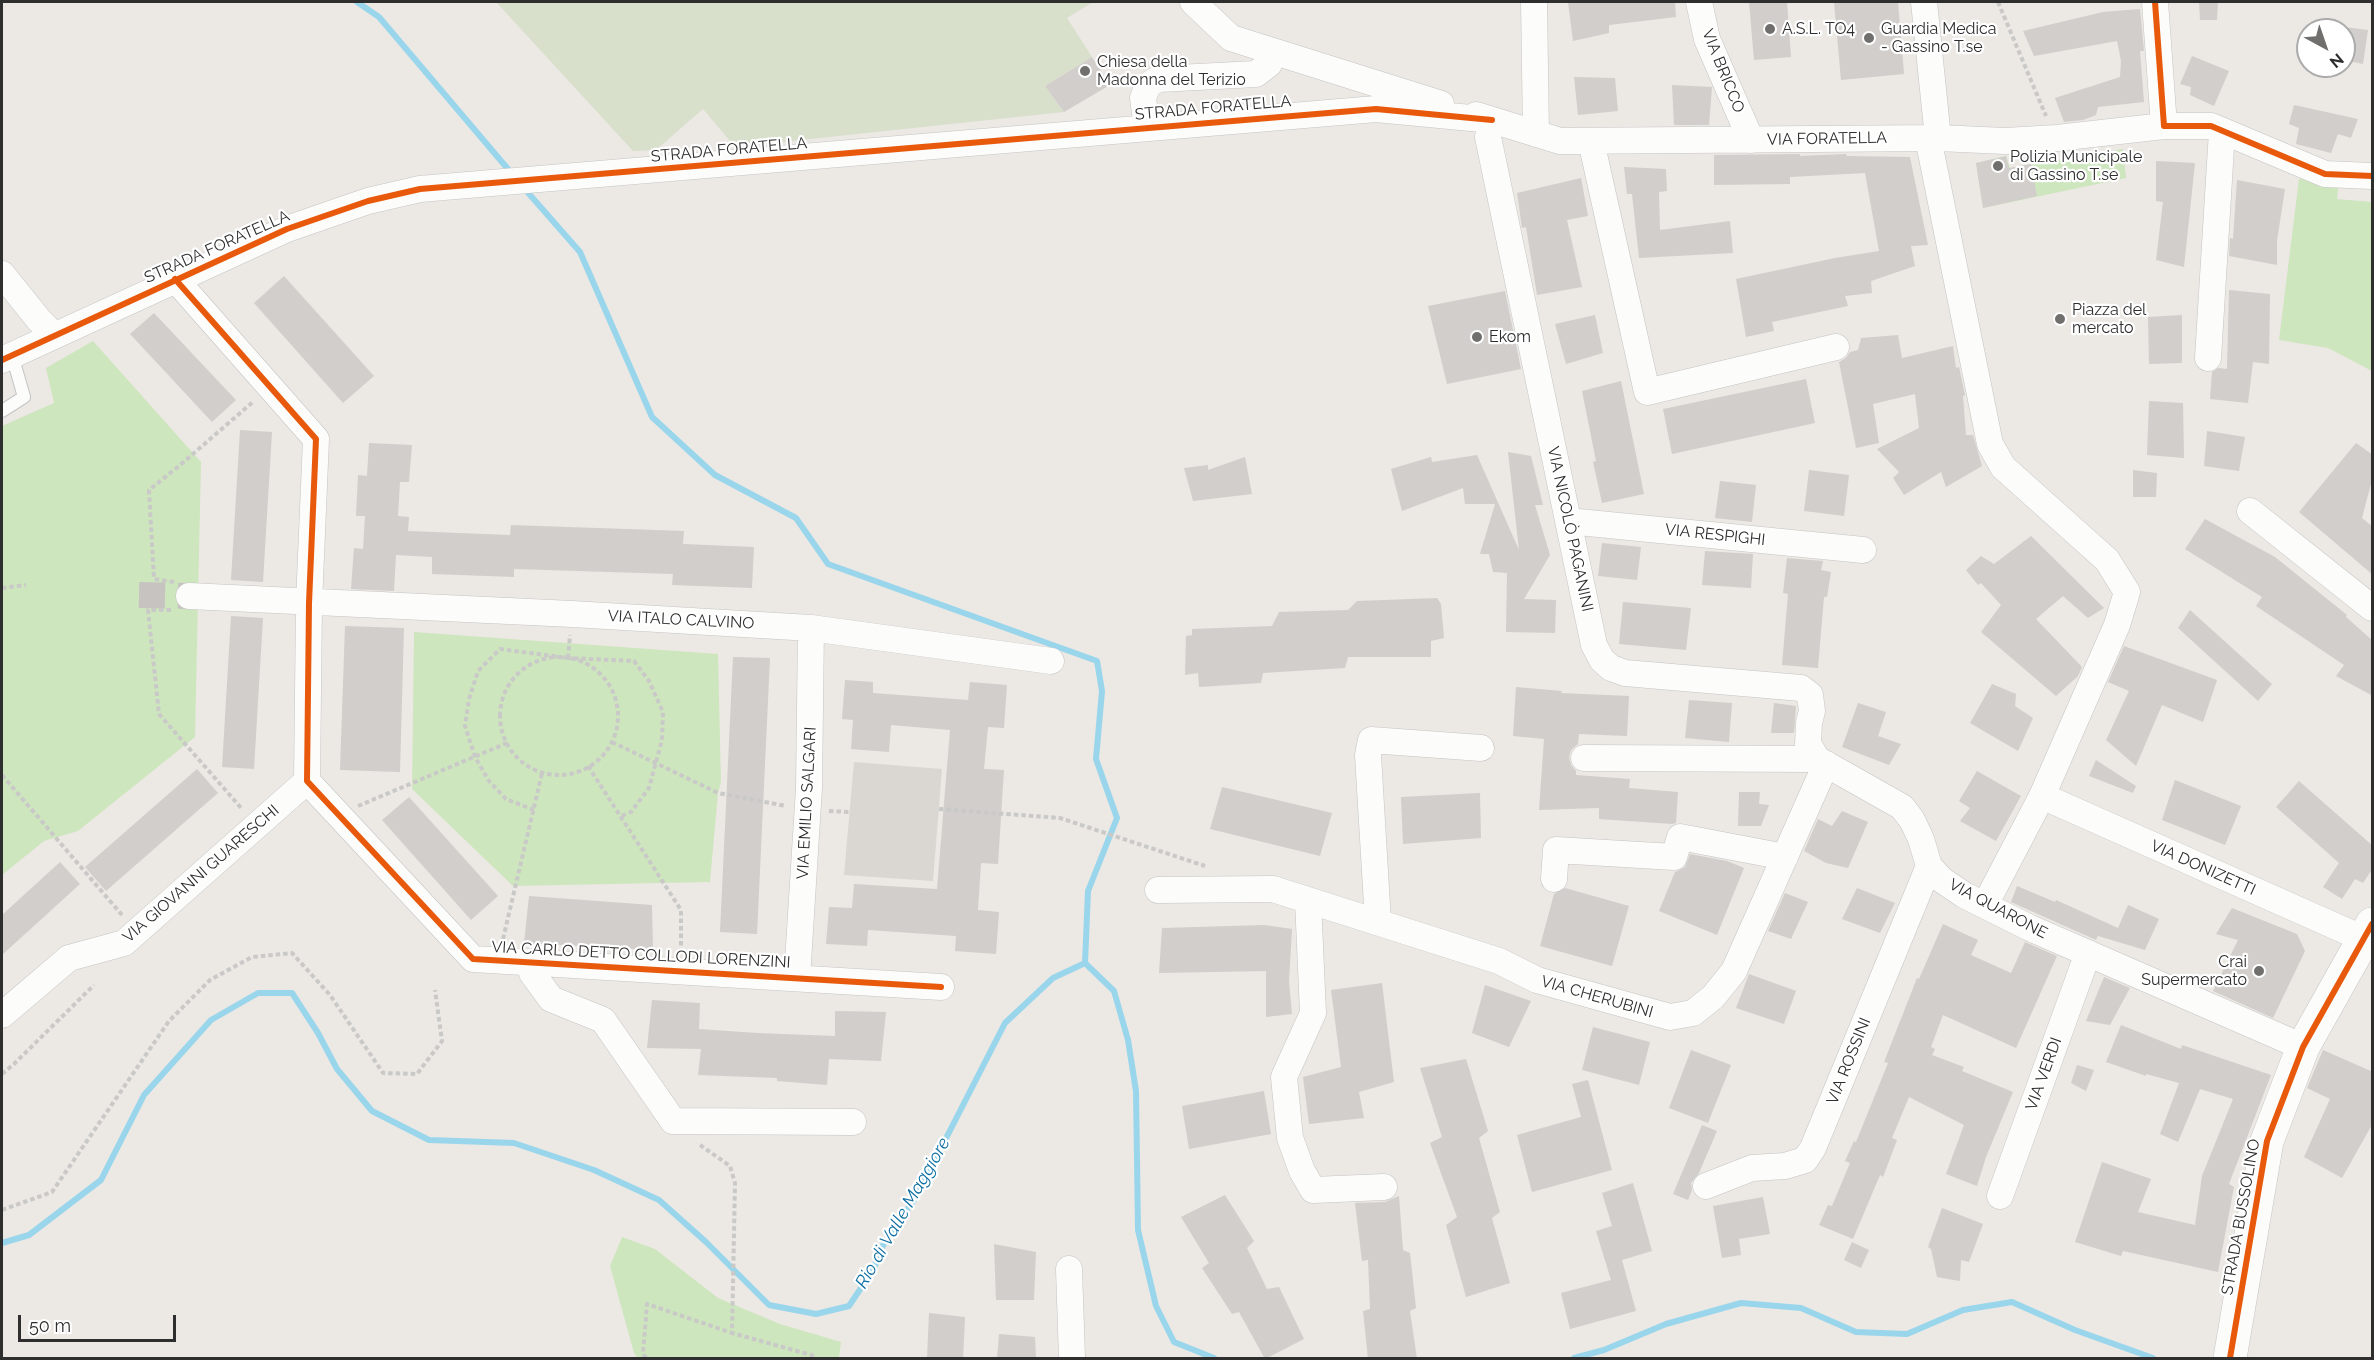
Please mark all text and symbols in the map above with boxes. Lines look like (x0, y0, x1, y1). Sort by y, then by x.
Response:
north arrow (2296, 18, 2356, 78)
place label: A.S.L. TO4 (1782, 19, 1855, 39)
place label: Guardia Medica - Gassino T.se (1881, 19, 1997, 57)
marker: A.S.L. TO4 (1763, 22, 1777, 36)
street label: VIA BRICCO (1698, 26, 1748, 116)
marker: Guardia Medica - Gassino T.se (1862, 31, 1876, 45)
text: N (2326, 49, 2347, 72)
place label: Chiesa della Madonna del Terizio (1097, 52, 1246, 90)
marker: Chiesa della Madonna del Terizio (1078, 64, 1092, 78)
street label: STRADA FORATELLA (1134, 92, 1292, 124)
street label: VIA FORATELLA (1767, 128, 1887, 150)
street label: STRADA FORATELLA (650, 134, 808, 166)
place label: Polizia Municipale di Gassino T.se (2010, 147, 2142, 185)
marker: Polizia Municipale di Gassino T.se (1991, 159, 2005, 173)
street label: STRADA FORATELLA (141, 206, 293, 288)
place label: Piazza del mercato (2072, 300, 2146, 338)
marker: Piazza del mercato (2053, 312, 2067, 326)
place label: Ekom (1489, 327, 1531, 347)
marker: Ekom (1470, 330, 1484, 344)
street label: VIA NICOLÒ PAGANINI (1543, 445, 1597, 613)
street label: VIA RESPIGHI (1664, 520, 1766, 550)
street label: VIA ITALO CALVINO (607, 607, 755, 633)
street label: VIA EMILIO SALGARI (793, 726, 821, 880)
street label: VIA GIOVANNI GUARESCHI (119, 801, 283, 947)
street label: VIA DONIZETTI (2148, 836, 2258, 900)
street label: VIA QUARONE (1946, 875, 2050, 943)
street label: VIA CARLO DETTO COLLODI LORENZINI (491, 938, 791, 972)
place label: Crai Supermercato (2141, 952, 2247, 990)
marker: Crai Supermercato (2252, 964, 2266, 978)
street label: VIA CHERUBINI (1539, 972, 1655, 1022)
street label: VIA ROSSINI (1823, 1015, 1875, 1107)
street label: VIA VERDI (2022, 1035, 2066, 1113)
water label: Rio di Valle Maggiore (851, 1134, 955, 1292)
street label: STRADA BUSSOLINO (2218, 1137, 2264, 1297)
scale bar (21, 1303, 178, 1341)
text: 50 m (29, 1315, 71, 1336)

